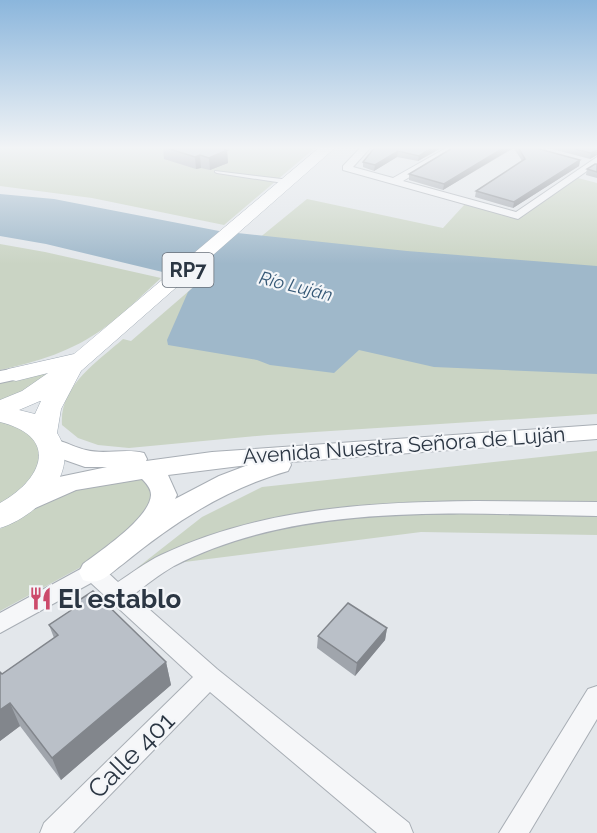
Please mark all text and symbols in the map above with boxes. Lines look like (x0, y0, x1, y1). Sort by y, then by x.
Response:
road number: RP7 (162, 253, 213, 287)
water label: Río Luján (257, 267, 335, 305)
street label: Avenida Nuestra Señora de Luján (242, 421, 566, 469)
place label: El establo (58, 584, 181, 614)
restaurant icon: El establo (27, 586, 53, 612)
street label: Calle 401 (82, 706, 180, 804)

